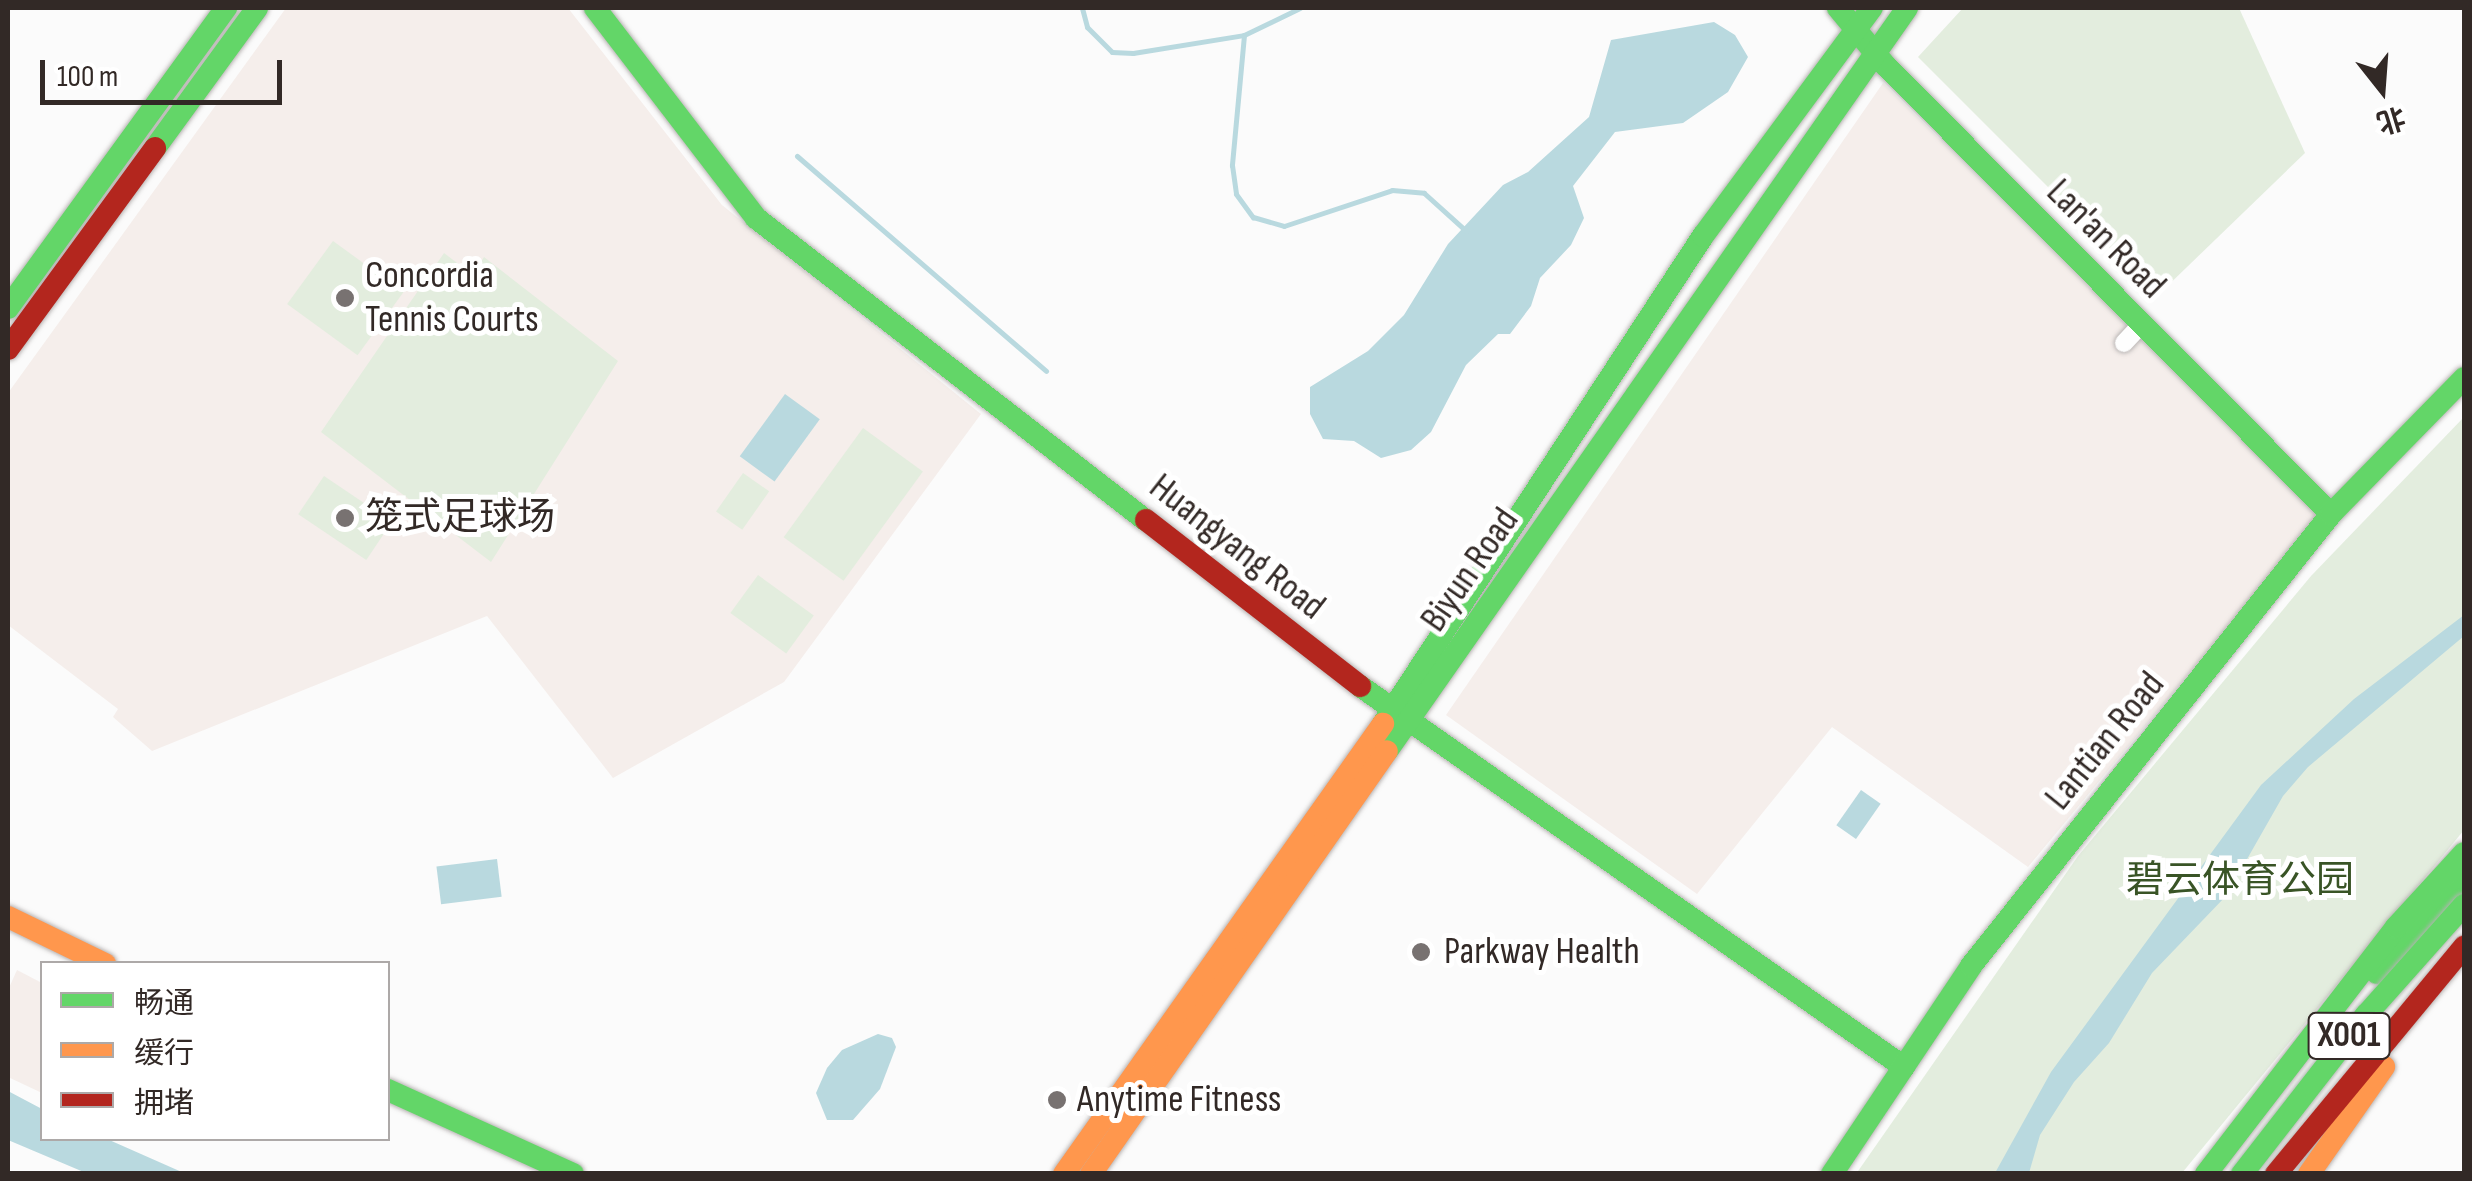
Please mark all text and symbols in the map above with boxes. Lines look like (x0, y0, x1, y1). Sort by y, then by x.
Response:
scale bar (45, 40, 288, 102)
north arrow (2332, 40, 2432, 140)
text: 100 m (57, 59, 118, 95)
text: 北 (2373, 99, 2409, 139)
street label: Lan'an Road (2037, 170, 2175, 308)
place label: Concordia Tennis Courts (365, 253, 539, 342)
marker: Concordia Tennis Courts (334, 287, 356, 309)
street label: Huangyang Road (1140, 464, 1334, 630)
place label: 笼式足球场 (365, 495, 555, 541)
street label: Biyun Road (1411, 500, 1529, 640)
marker: 笼式足球场 (334, 507, 356, 529)
street label: Lantian Road (2036, 663, 2174, 819)
park label: 碧云体育公园 (2126, 858, 2354, 904)
place label: Parkway Health (1444, 929, 1640, 975)
marker: Parkway Health (1408, 939, 1434, 965)
legend (40, 961, 390, 1141)
text: 畅通 (134, 986, 194, 1022)
road number: X001 (2306, 1006, 2392, 1066)
text: 缓行 (134, 1036, 194, 1072)
place label: Anytime Fitness (1077, 1077, 1282, 1123)
text: 拥堵 (134, 1086, 194, 1122)
marker: Anytime Fitness (1046, 1089, 1068, 1111)

